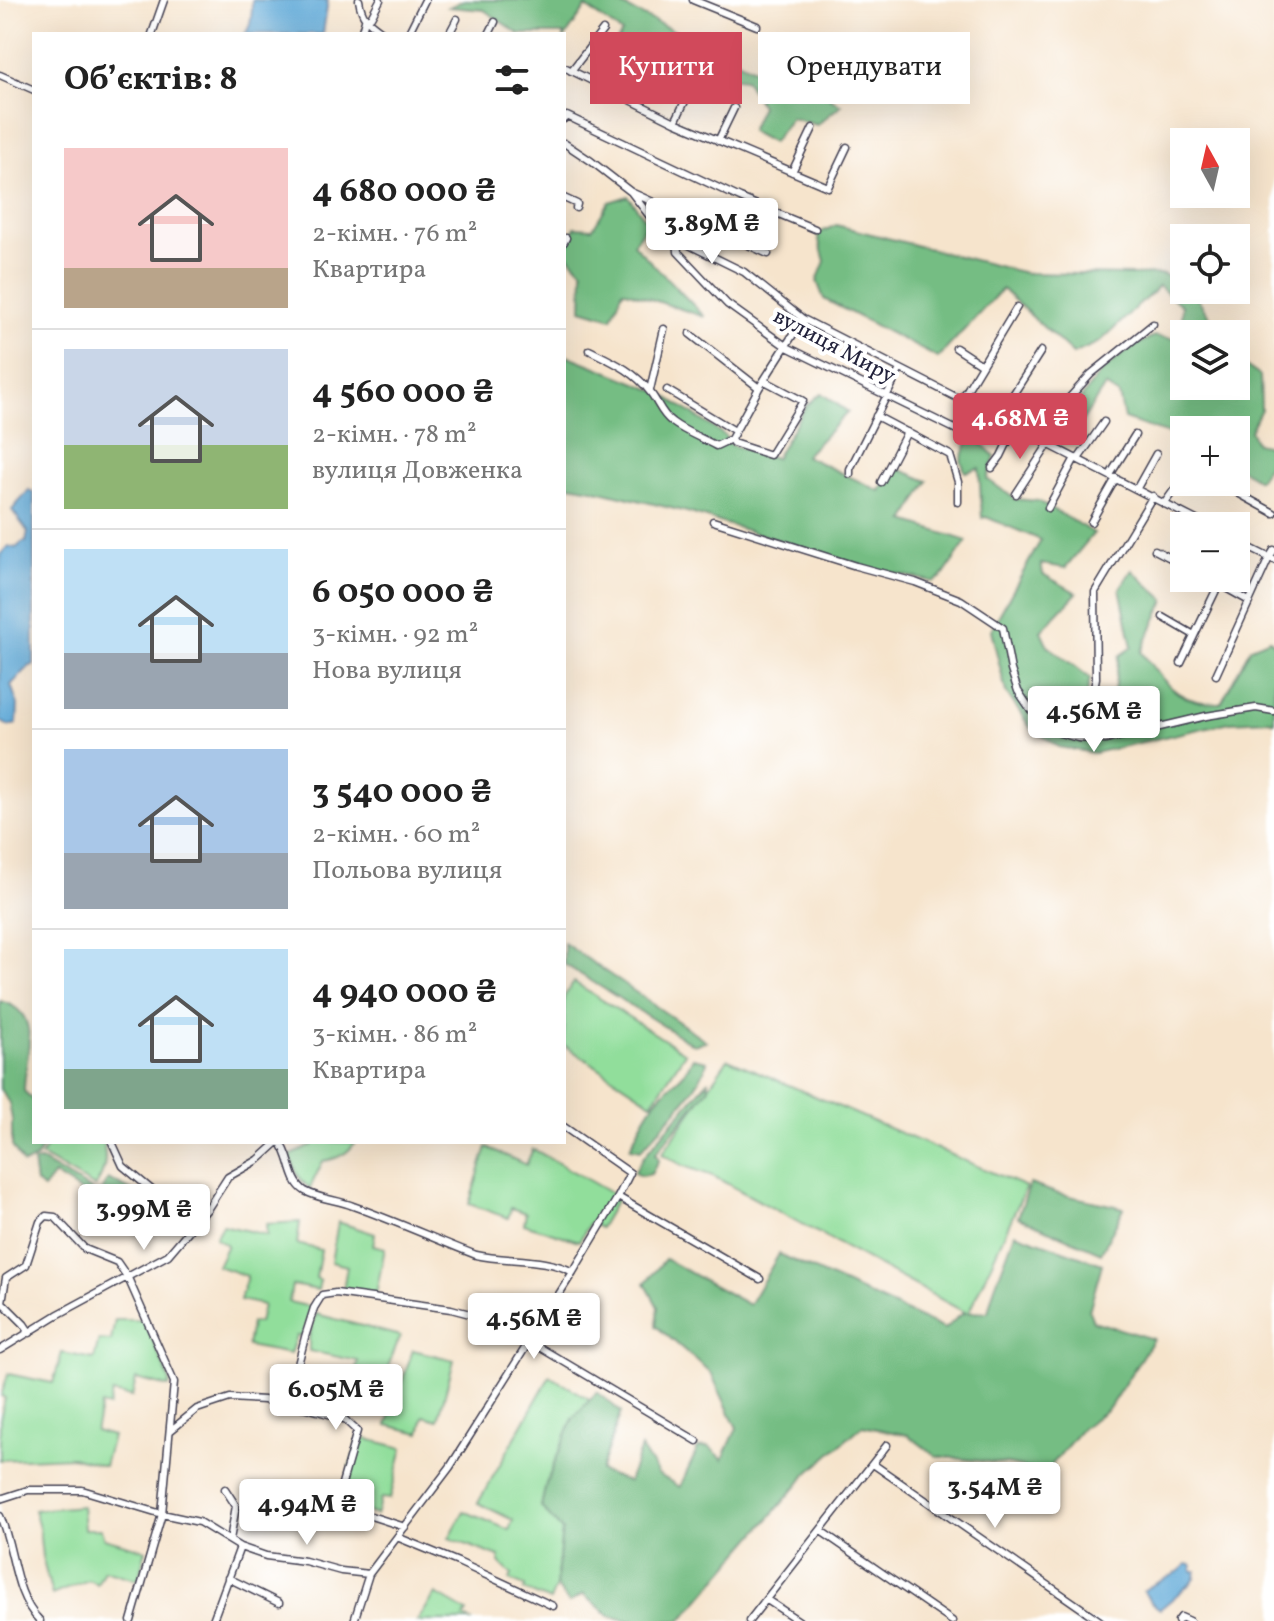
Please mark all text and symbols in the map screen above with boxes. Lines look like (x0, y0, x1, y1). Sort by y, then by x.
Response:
chip: Купити (590, 32, 742, 104)
chip: Орендувати (758, 32, 970, 104)
text: Об’єктів: 8 (64, 57, 238, 104)
icon: filters (490, 58, 534, 102)
north arrow (1170, 128, 1250, 208)
map controls (1170, 128, 1250, 592)
text: 4 680 000 ₴ (312, 169, 496, 216)
icon: home (128, 180, 224, 276)
pin: 3.89M ₴ (638, 198, 786, 266)
text: 3.89M ₴ (664, 206, 760, 242)
text: 2-кімн. · 76 m² (312, 216, 477, 252)
button: locate (1170, 224, 1250, 304)
text: Квартира (312, 252, 426, 288)
street label: вулиця Миру (767, 302, 901, 392)
button: layers (1170, 320, 1250, 400)
text: 4 560 000 ₴ (312, 370, 494, 417)
icon: home (128, 381, 224, 477)
pin: 4.68M ₴ (946, 393, 1094, 461)
text: 4.68M ₴ (971, 401, 1069, 437)
button: + (1170, 416, 1250, 496)
text: 2-кімн. · 78 m² (312, 417, 477, 453)
text: вулиця Довженка (312, 453, 523, 489)
button: − (1170, 512, 1250, 592)
text: 6 050 000 ₴ (312, 570, 494, 617)
icon: home (128, 581, 224, 677)
text: 3-кімн. · 92 m² (312, 617, 478, 653)
text: Нова вулиця (312, 653, 462, 689)
pin: 4.56M ₴ (1020, 686, 1168, 754)
text: 4.56M ₴ (1046, 694, 1142, 730)
text: 3 540 000 ₴ (312, 770, 492, 817)
icon: home (128, 781, 224, 877)
text: 2-кімн. · 60 m² (312, 817, 480, 853)
text: Польова вулиця (312, 853, 502, 889)
text: 4 940 000 ₴ (312, 970, 497, 1017)
icon: home (128, 981, 224, 1077)
text: 3-кімн. · 86 m² (312, 1017, 477, 1053)
text: Квартира (312, 1053, 426, 1089)
pin: 3.99M ₴ (70, 1184, 218, 1252)
text: 3.99M ₴ (96, 1192, 192, 1228)
pin: 4.56M ₴ (460, 1293, 608, 1361)
text: 4.56M ₴ (486, 1301, 582, 1337)
pin: 6.05M ₴ (262, 1364, 410, 1432)
text: 6.05M ₴ (288, 1372, 384, 1408)
pin: 3.54M ₴ (921, 1462, 1069, 1530)
text: 3.54M ₴ (947, 1470, 1043, 1506)
pin: 4.94M ₴ (233, 1479, 381, 1547)
text: 4.94M ₴ (257, 1487, 357, 1523)

